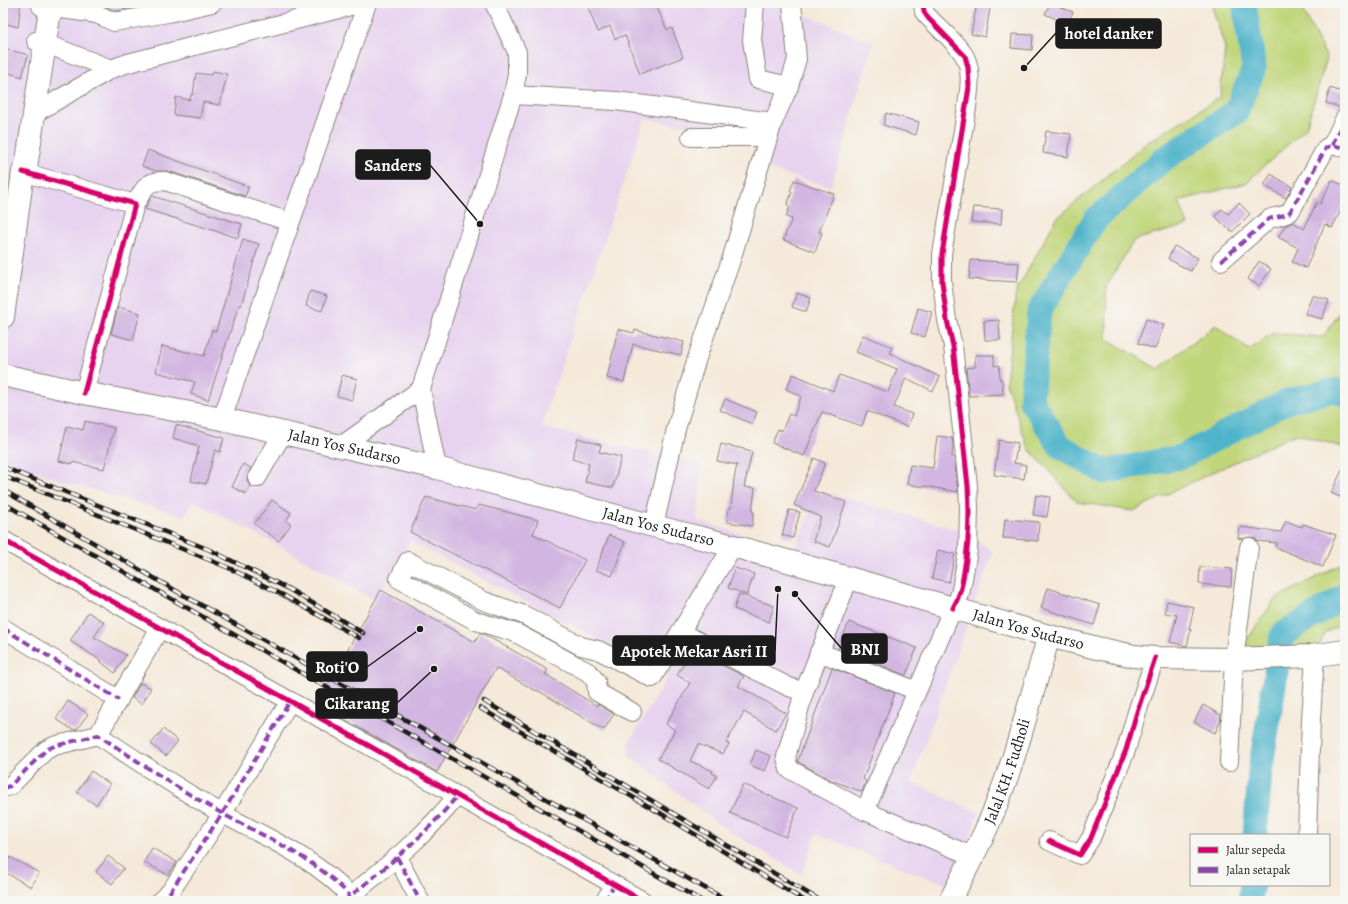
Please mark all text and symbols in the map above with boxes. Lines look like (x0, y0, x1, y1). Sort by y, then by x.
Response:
callout: hotel danker (1056, 19, 1161, 48)
text: hotel danker (1064, 22, 1154, 45)
callout: Sanders (356, 150, 430, 179)
text: Sanders (364, 154, 422, 177)
street label: Jalan Yos Sudarso (286, 423, 403, 470)
street label: Jalan Yos Sudarso (600, 502, 717, 552)
street label: Jalan Yos Sudarso (970, 603, 1086, 655)
callout: BNI (842, 634, 887, 663)
callout: Apotek Mekar Asri II (613, 636, 775, 665)
text: BNI (850, 638, 880, 661)
text: Apotek Mekar Asri II (620, 640, 767, 663)
callout: Roti'O (307, 652, 367, 681)
text: Roti'O (315, 656, 359, 679)
callout: Cikarang (316, 689, 397, 718)
text: Cikarang (324, 692, 390, 715)
street label: Jalal KH. Fudholi (979, 716, 1036, 828)
legend (1190, 834, 1330, 886)
text: Jalur sepeda (1226, 842, 1286, 858)
text: Jalan setapak (1226, 862, 1290, 878)

